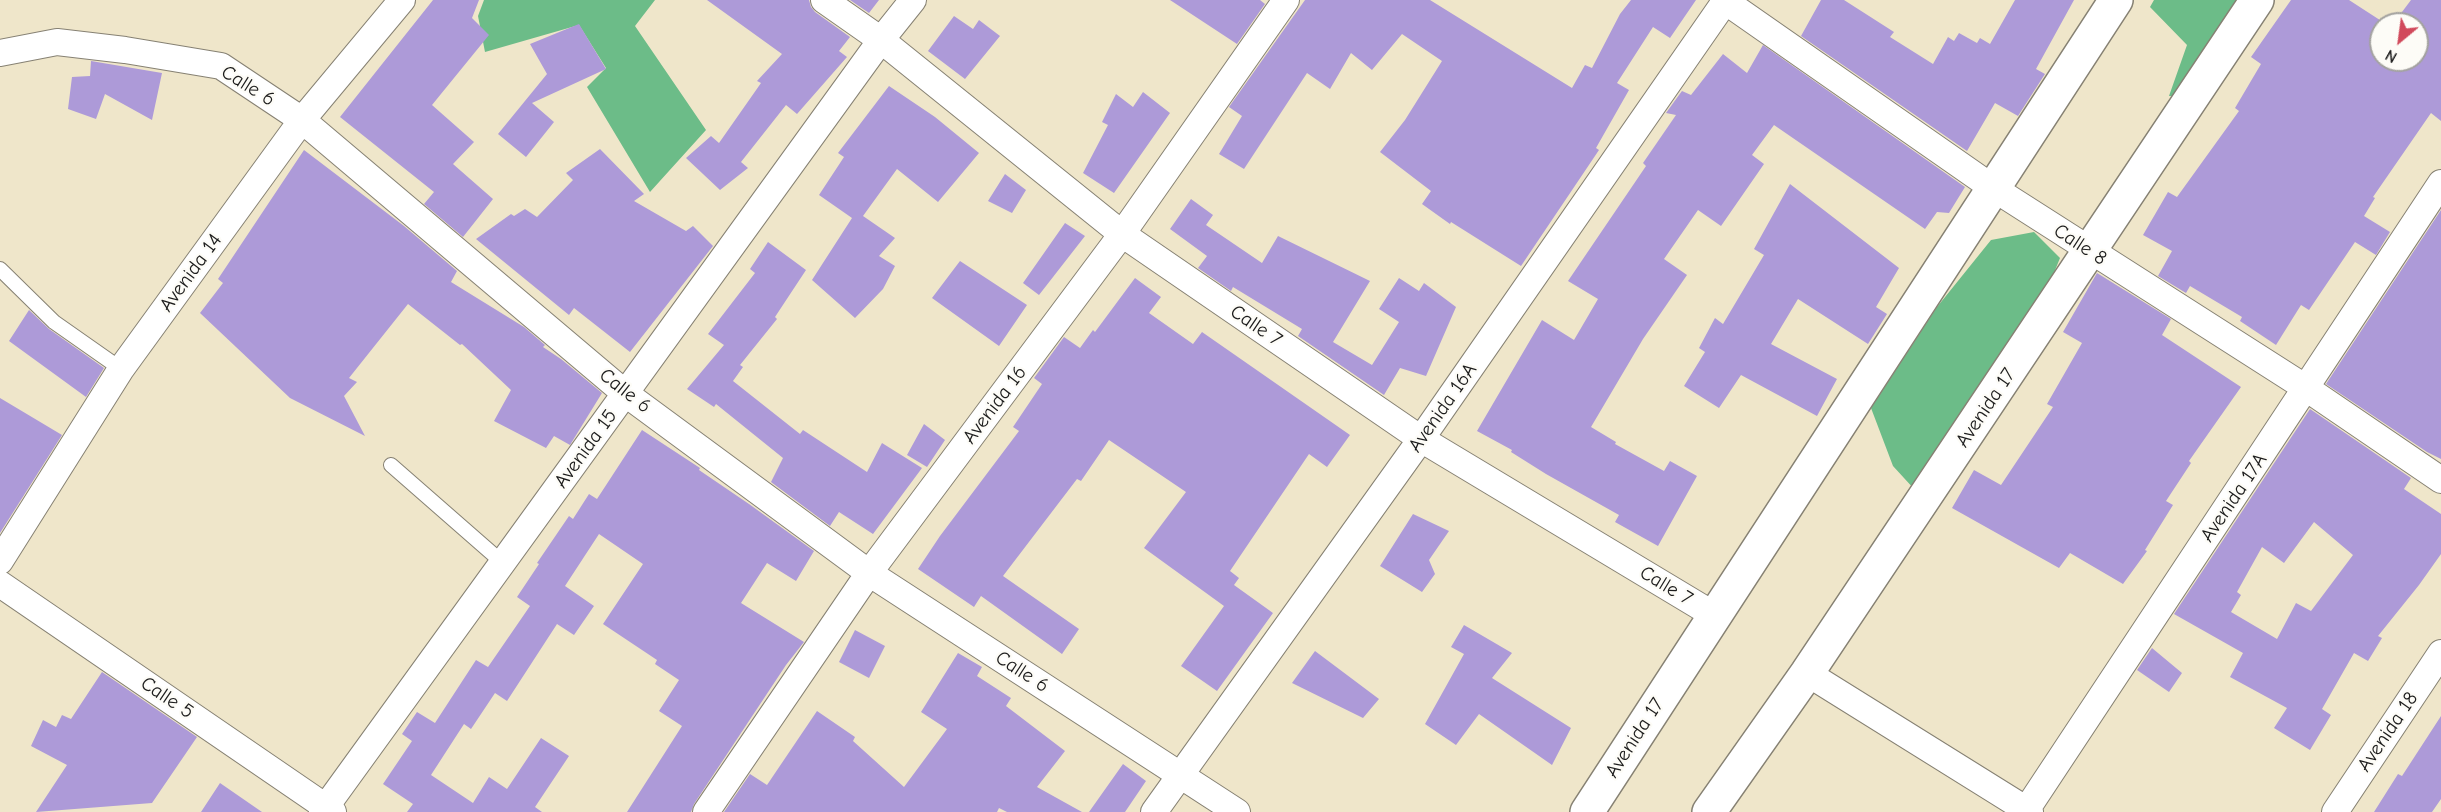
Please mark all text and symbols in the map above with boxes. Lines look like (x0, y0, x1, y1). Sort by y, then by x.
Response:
north arrow (2369, 12, 2429, 72)
text: N (2382, 46, 2400, 66)
street label: Calle 6 (217, 60, 279, 112)
street label: Calle 8 (2049, 219, 2111, 271)
street label: Avenida 14 (155, 229, 227, 317)
street label: Calle 7 (1225, 300, 1287, 352)
street label: Avenida 16A (1404, 359, 1482, 457)
street label: Avenida 16 (958, 361, 1032, 449)
street label: Calle 6 (594, 363, 656, 419)
street label: Avenida 17 (1951, 364, 2021, 452)
street label: Avenida 15 (549, 405, 623, 493)
street label: Avenida 17A (2196, 449, 2272, 547)
street label: Calle 7 (1635, 561, 1697, 611)
street label: Calle 6 (991, 646, 1053, 698)
street label: Calle 5 (136, 672, 198, 724)
street label: Avenida 18 (2353, 688, 2423, 776)
street label: Avenida 17 (1600, 694, 1670, 782)

